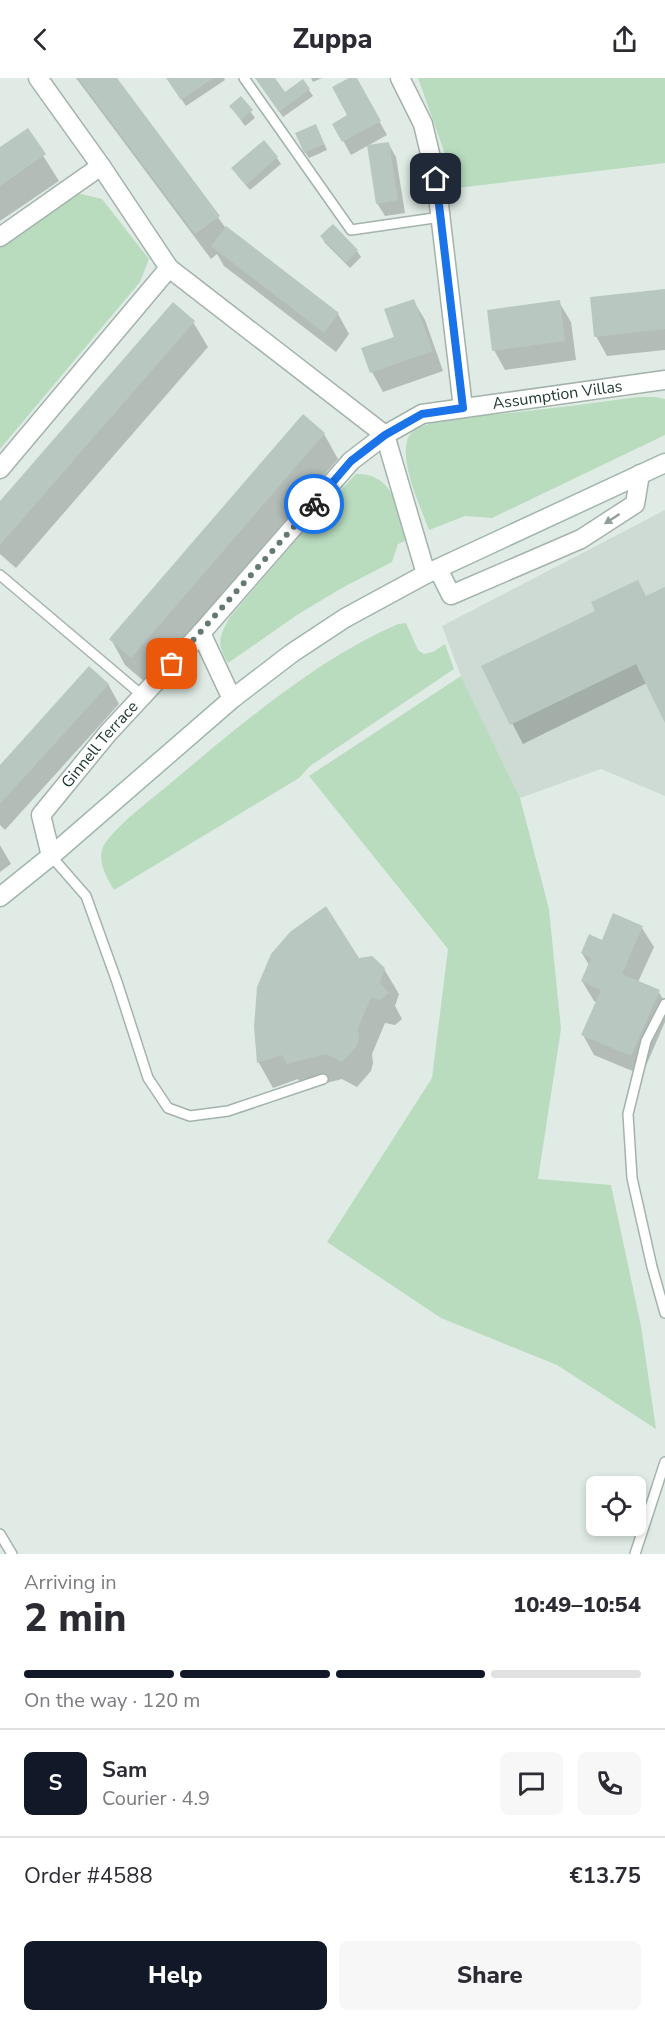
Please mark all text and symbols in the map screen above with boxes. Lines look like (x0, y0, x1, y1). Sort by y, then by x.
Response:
text: Zuppa (292, 21, 373, 58)
icon: back (24, 23, 57, 56)
icon: share (608, 23, 641, 56)
pin (410, 153, 461, 204)
icon: home (419, 162, 452, 195)
street label: Assumption Villas (491, 375, 624, 415)
courier (284, 474, 344, 534)
icon: bike (298, 488, 331, 521)
one-way arrow (604, 513, 620, 525)
pin (146, 638, 197, 689)
icon: bag (155, 647, 188, 680)
street label: Ginnell Terrace (56, 696, 143, 793)
map controls (586, 1476, 646, 1536)
button: locate (586, 1476, 646, 1536)
text: Arriving in (24, 1569, 117, 1596)
text: 10:49–10:54 (513, 1590, 641, 1620)
text: 2 min (24, 1592, 127, 1645)
text: On the way · 120 m (24, 1687, 200, 1714)
button: chat (500, 1752, 563, 1815)
button: phone (578, 1752, 641, 1815)
text: Sam (102, 1755, 147, 1785)
text: S (49, 1768, 62, 1798)
text: Courier · 4.9 (102, 1785, 210, 1812)
text: Order #4588 (24, 1861, 153, 1891)
text: €13.75 (570, 1861, 641, 1891)
button: Help (24, 1941, 327, 2010)
button: Share (339, 1941, 641, 2010)

